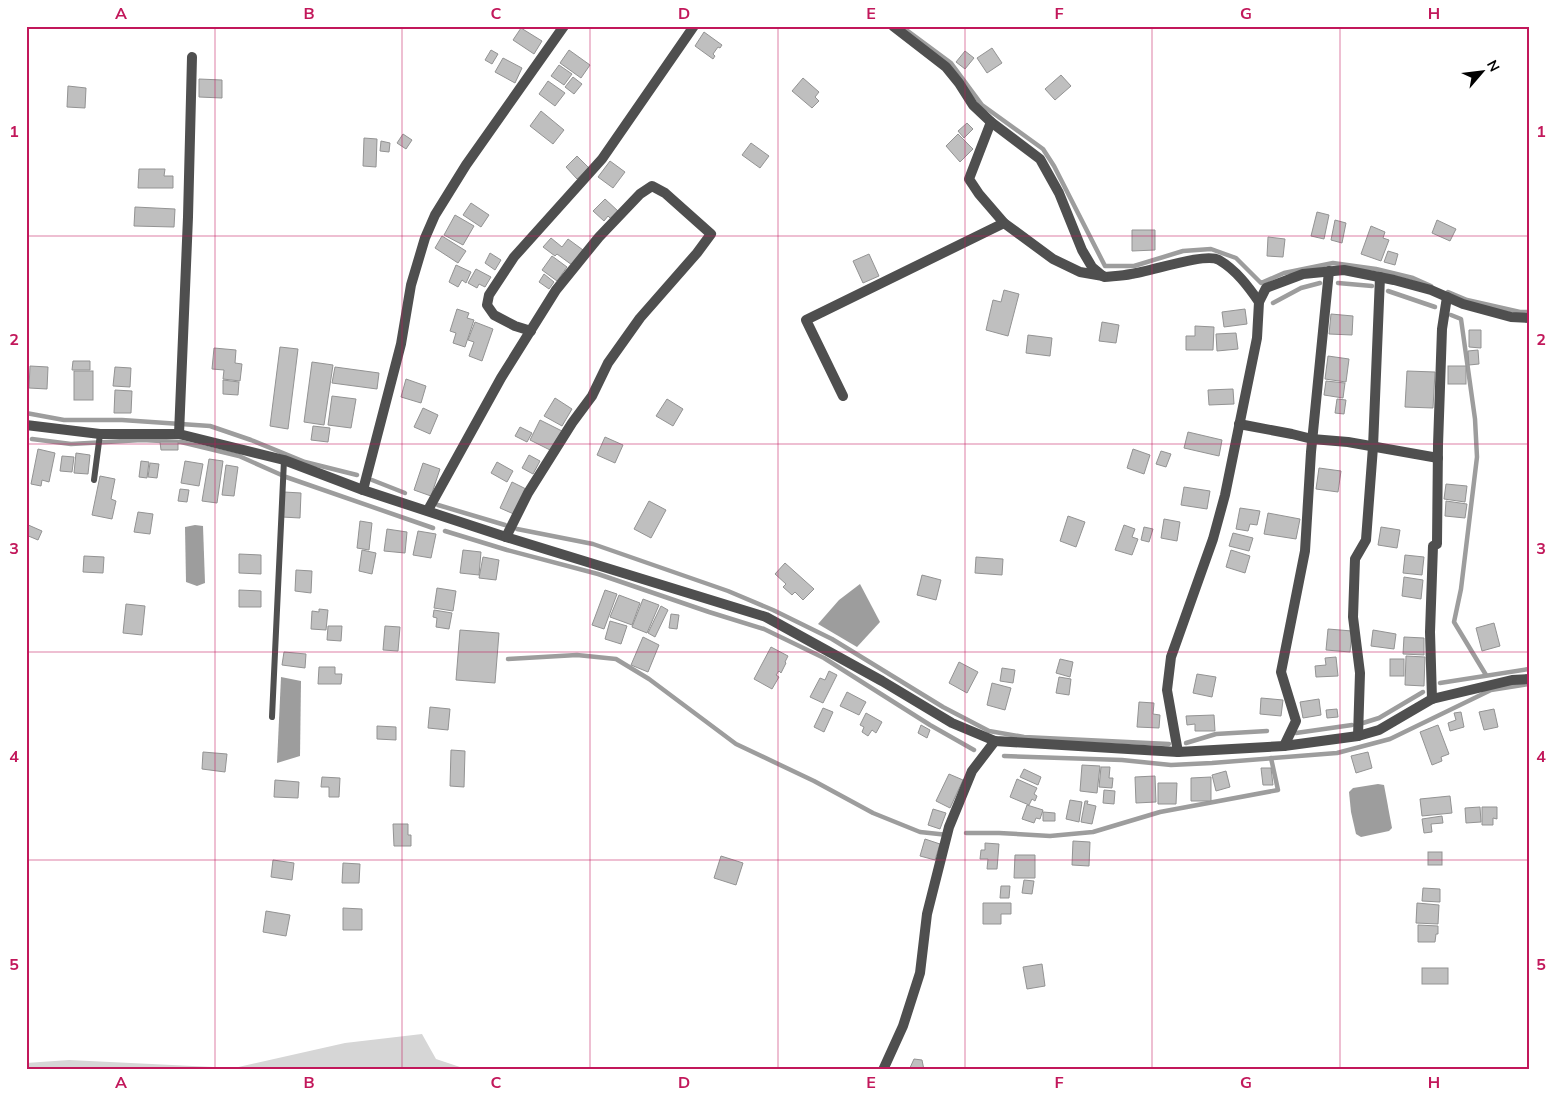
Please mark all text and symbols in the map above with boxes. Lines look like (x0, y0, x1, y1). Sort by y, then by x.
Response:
text: A (115, 3, 127, 23)
text: B (303, 3, 315, 23)
text: C (491, 3, 502, 23)
text: D (678, 3, 690, 23)
text: E (866, 3, 876, 23)
text: F (1054, 3, 1064, 23)
text: G (1240, 3, 1252, 23)
text: H (1428, 3, 1440, 23)
north arrow (1458, 48, 1508, 98)
text: N (1483, 57, 1504, 75)
text: 1 (9, 121, 19, 141)
text: 1 (1536, 121, 1546, 141)
text: 2 (9, 329, 19, 349)
text: 2 (1536, 329, 1546, 349)
text: 3 (9, 538, 19, 558)
text: 3 (1536, 538, 1546, 558)
text: 4 (9, 746, 19, 766)
text: 4 (1536, 746, 1546, 766)
text: 5 (9, 954, 19, 974)
text: 5 (1536, 954, 1546, 974)
text: A (115, 1072, 127, 1092)
text: B (303, 1072, 315, 1092)
text: C (491, 1072, 502, 1092)
text: D (678, 1072, 690, 1092)
text: E (866, 1072, 876, 1092)
text: F (1054, 1072, 1064, 1092)
text: G (1240, 1072, 1252, 1092)
text: H (1428, 1072, 1440, 1092)

